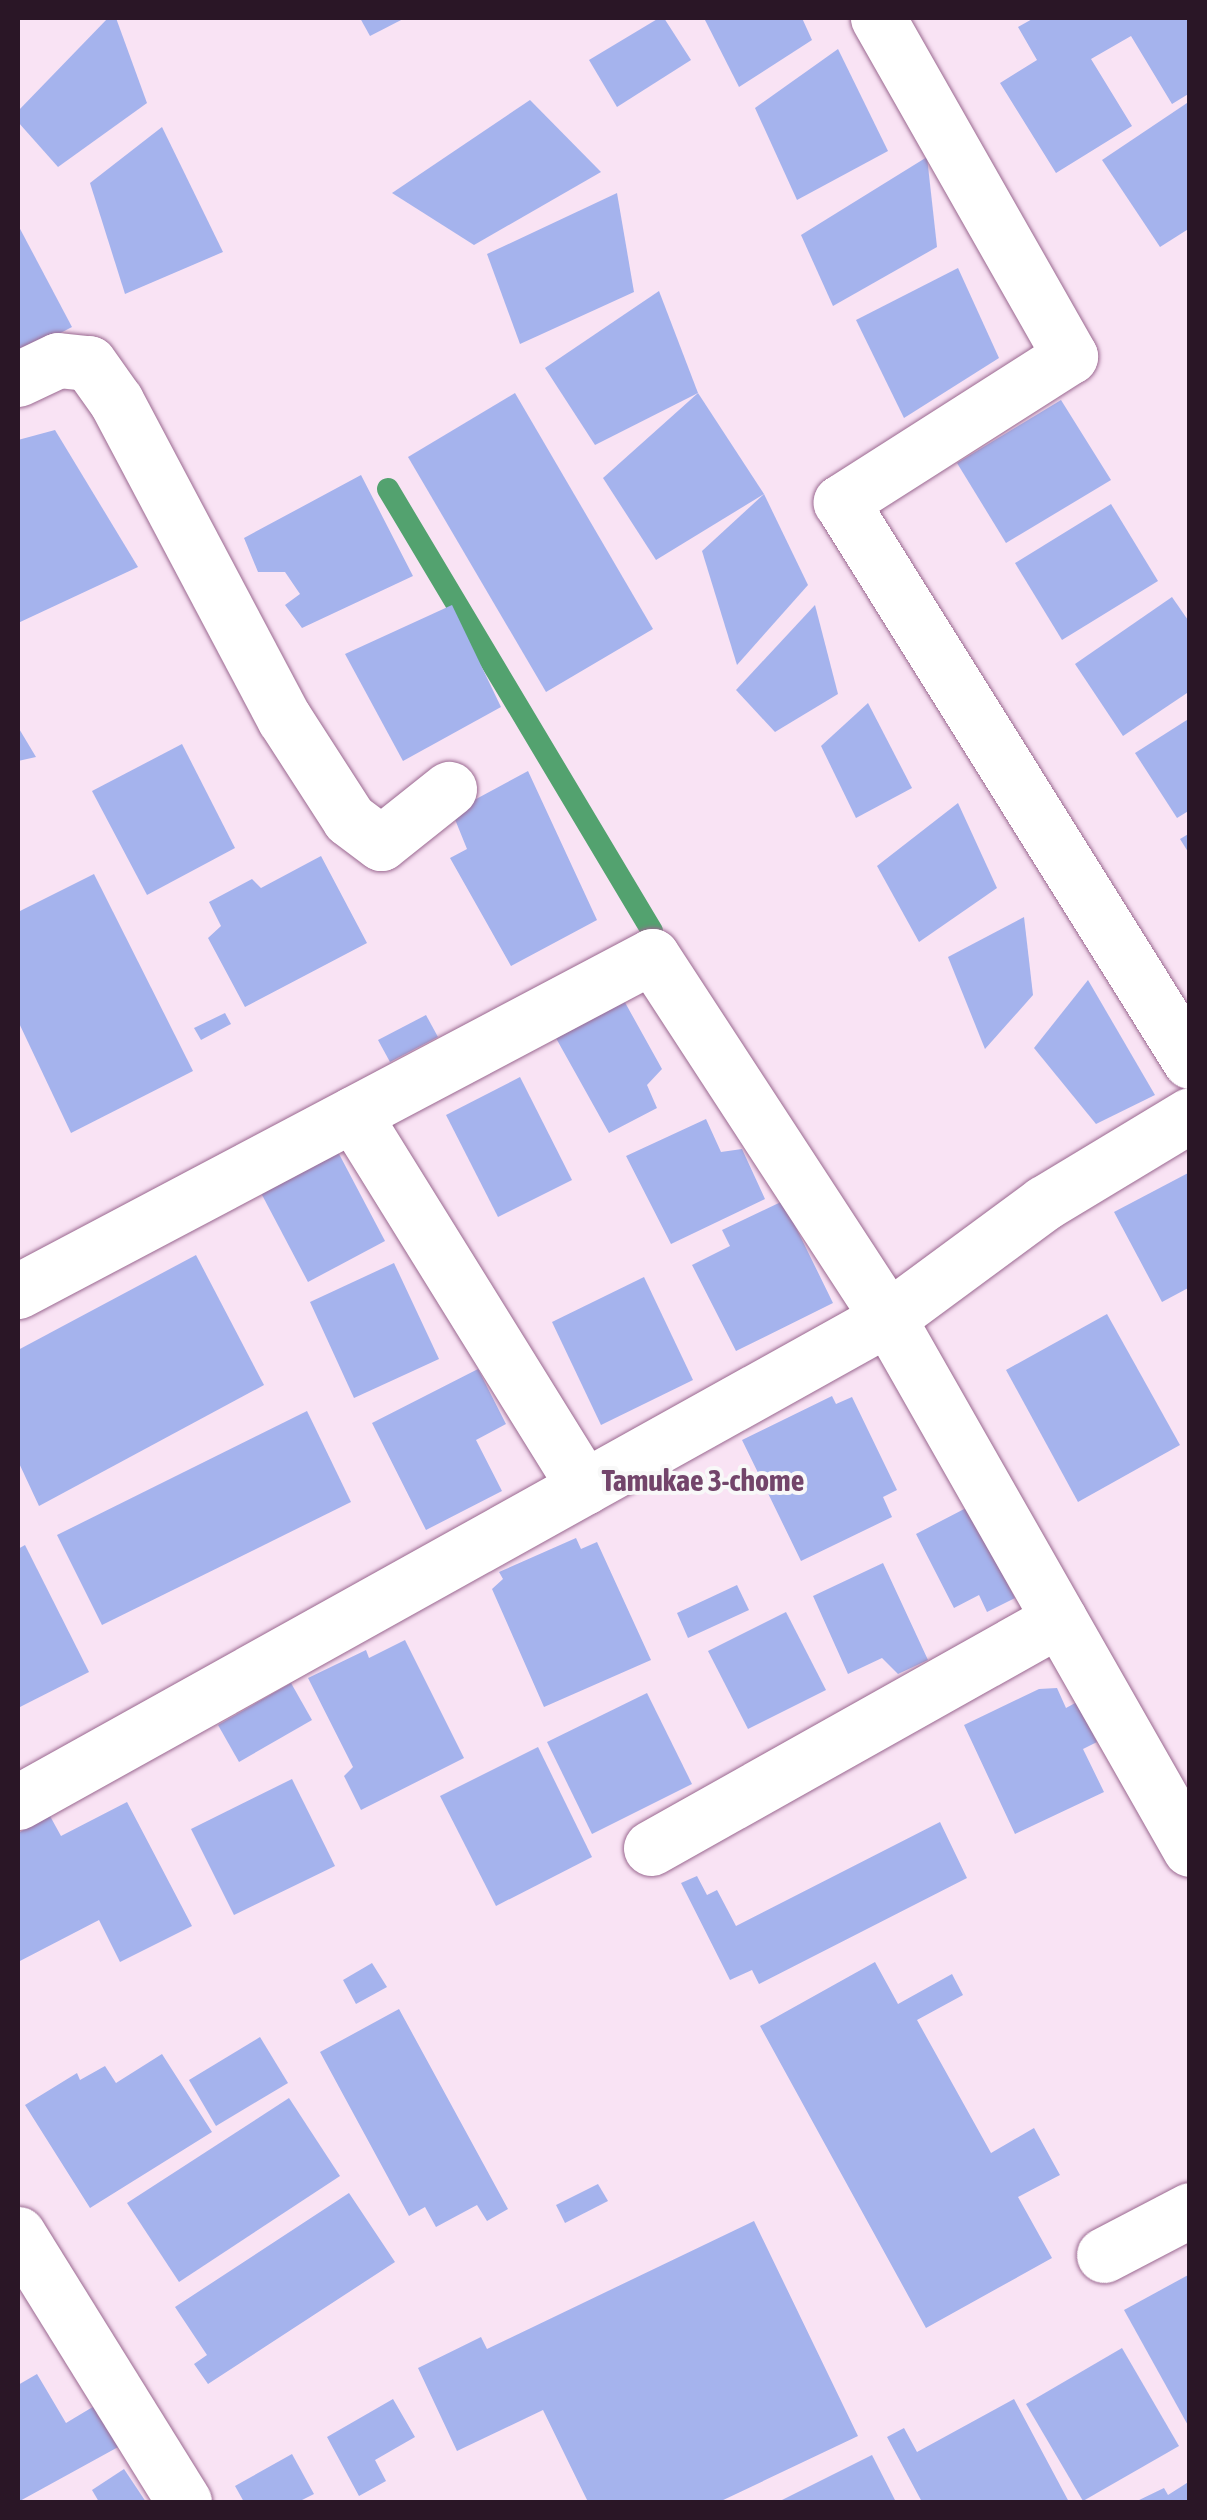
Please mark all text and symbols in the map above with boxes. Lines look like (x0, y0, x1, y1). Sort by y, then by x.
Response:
district label: Tamukae 3-chome (602, 1462, 804, 1498)

